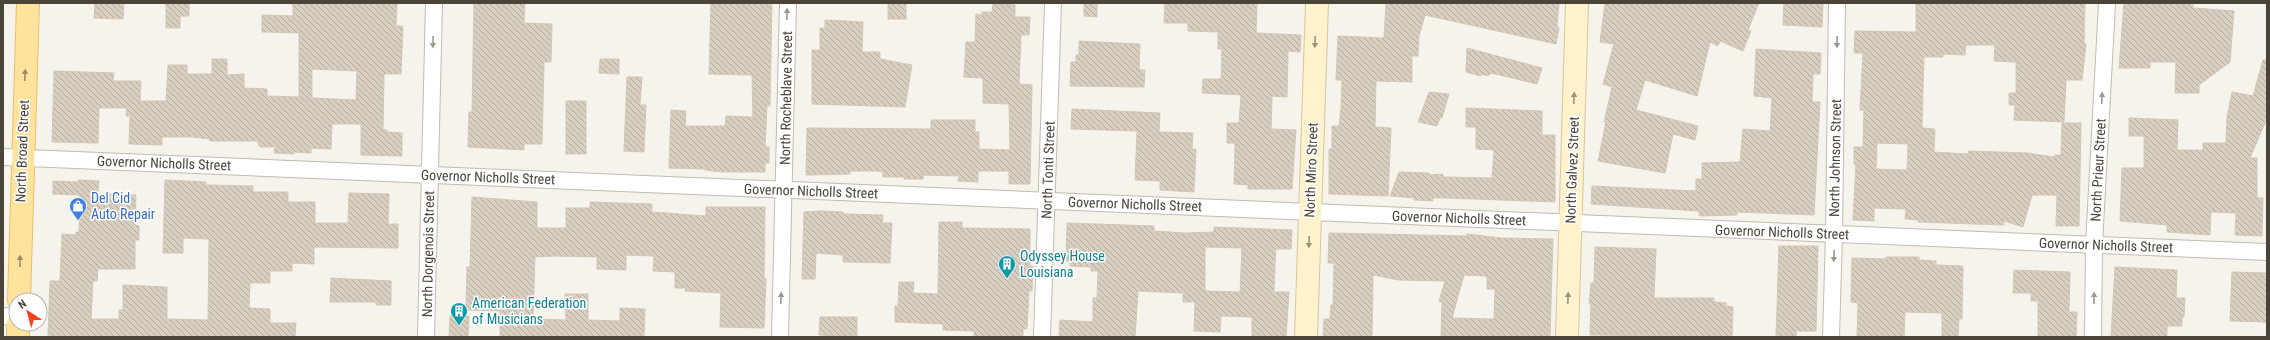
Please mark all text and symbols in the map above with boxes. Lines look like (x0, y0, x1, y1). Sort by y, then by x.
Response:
one-way arrow (784, 7, 790, 20)
street label: North Rocheblave Street (777, 31, 795, 165)
one-way arrow (430, 36, 436, 49)
one-way arrow (1312, 36, 1319, 48)
one-way arrow (1833, 36, 1840, 48)
one-way arrow (22, 68, 28, 81)
one-way arrow (1571, 92, 1578, 104)
one-way arrow (2098, 92, 2105, 104)
street label: North Broad Street (12, 99, 32, 203)
street label: North Johnson Street (1826, 99, 1844, 217)
street label: North Galvez Street (1562, 116, 1582, 224)
street label: North Prieur Street (2087, 118, 2109, 222)
street label: North Tonti Street (1038, 121, 1058, 219)
street label: North Miro Street (1301, 122, 1321, 218)
street label: Governor Nicholls Street (97, 153, 231, 173)
street label: Governor Nicholls Street (421, 167, 555, 187)
street label: Governor Nicholls Street (744, 181, 878, 201)
place label: Del Cid Auto Repair (91, 190, 155, 222)
street label: North Dorgenois Street (419, 191, 437, 317)
street label: Governor Nicholls Street (1068, 194, 1202, 214)
shop icon: Del Cid Auto Repair (68, 196, 88, 221)
street label: Governor Nicholls Street (1392, 208, 1526, 228)
street label: Governor Nicholls Street (1715, 222, 1849, 242)
street label: Governor Nicholls Street (2039, 235, 2173, 255)
one-way arrow (1306, 236, 1312, 249)
place label: Odyssey House Louisiana (1020, 248, 1105, 280)
one-way arrow (1830, 250, 1837, 262)
one-way arrow (17, 254, 23, 267)
building icon: Odyssey House Louisiana (997, 254, 1017, 279)
one-way arrow (778, 291, 784, 304)
one-way arrow (1565, 291, 1571, 304)
one-way arrow (2091, 291, 2097, 304)
north arrow (8, 292, 48, 332)
place label: American Federation of Musicians (472, 295, 586, 327)
text: N (16, 297, 29, 312)
building icon: American Federation of Musicians (449, 301, 469, 326)

